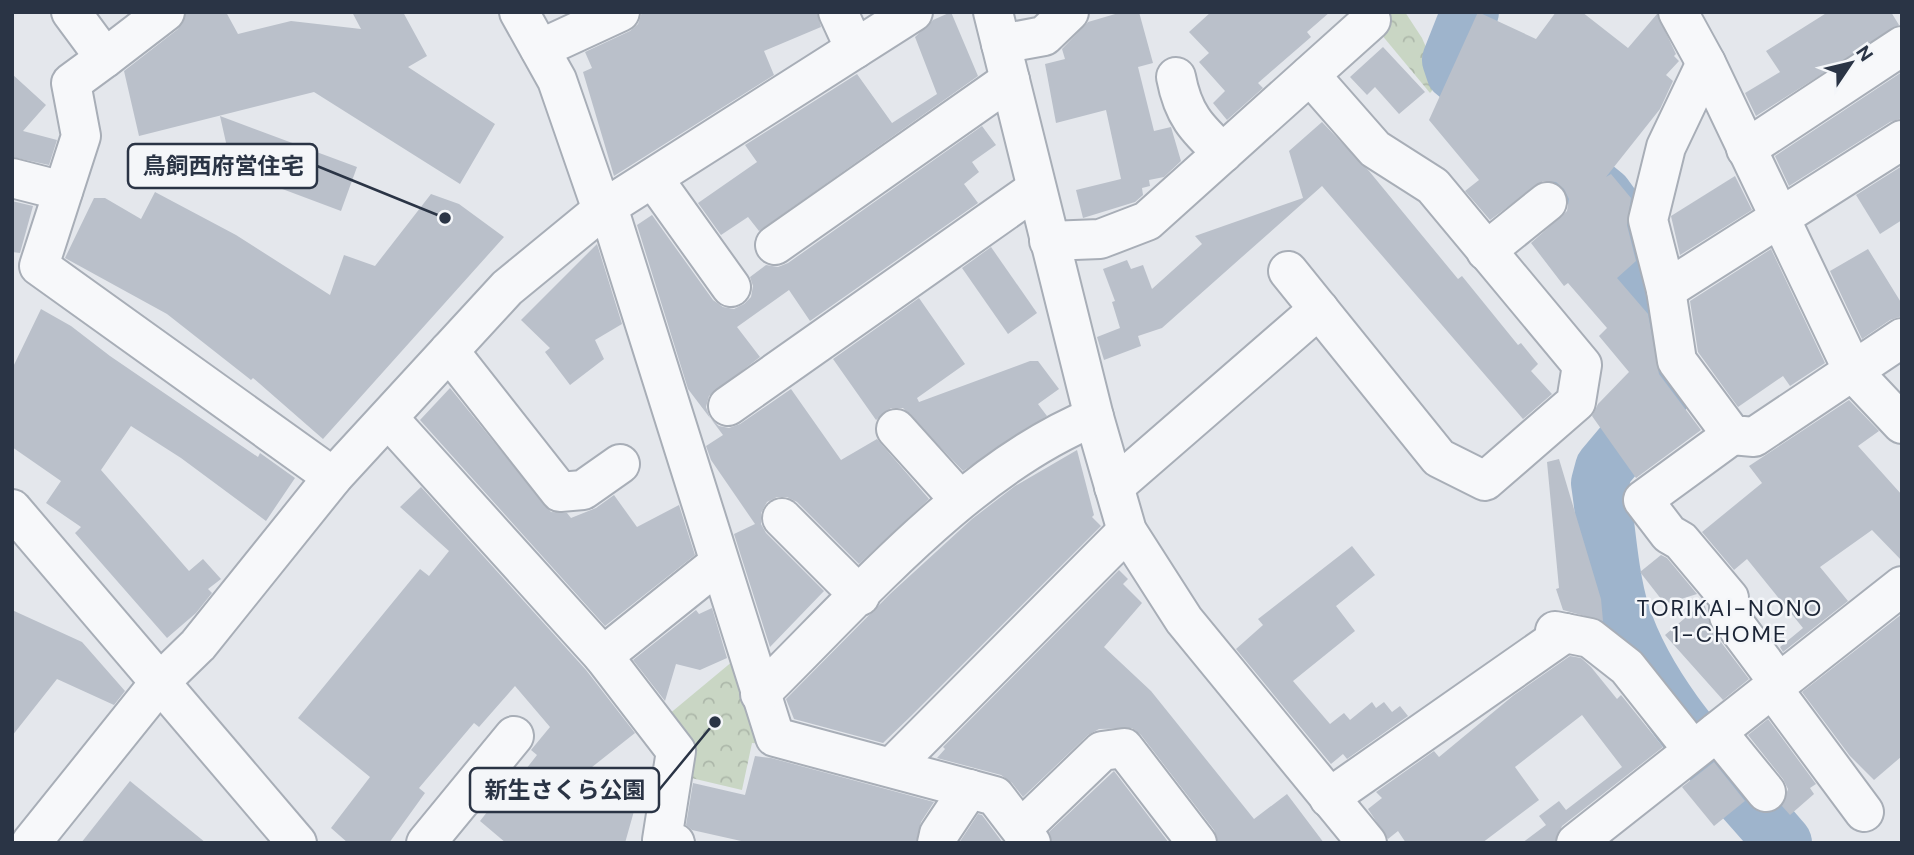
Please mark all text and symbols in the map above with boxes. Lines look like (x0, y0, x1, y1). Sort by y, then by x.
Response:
north arrow (1816, 28, 1886, 98)
text: N (1850, 41, 1879, 66)
callout: 鳥飼西府営住宅 (128, 144, 317, 188)
text: 鳥飼西府営住宅 (143, 151, 304, 181)
district label: TORIKAI-NONO 1-CHOME (1637, 593, 1823, 649)
callout: 新生さくら公園 (470, 768, 659, 812)
text: 新生さくら公園 (485, 775, 646, 805)

